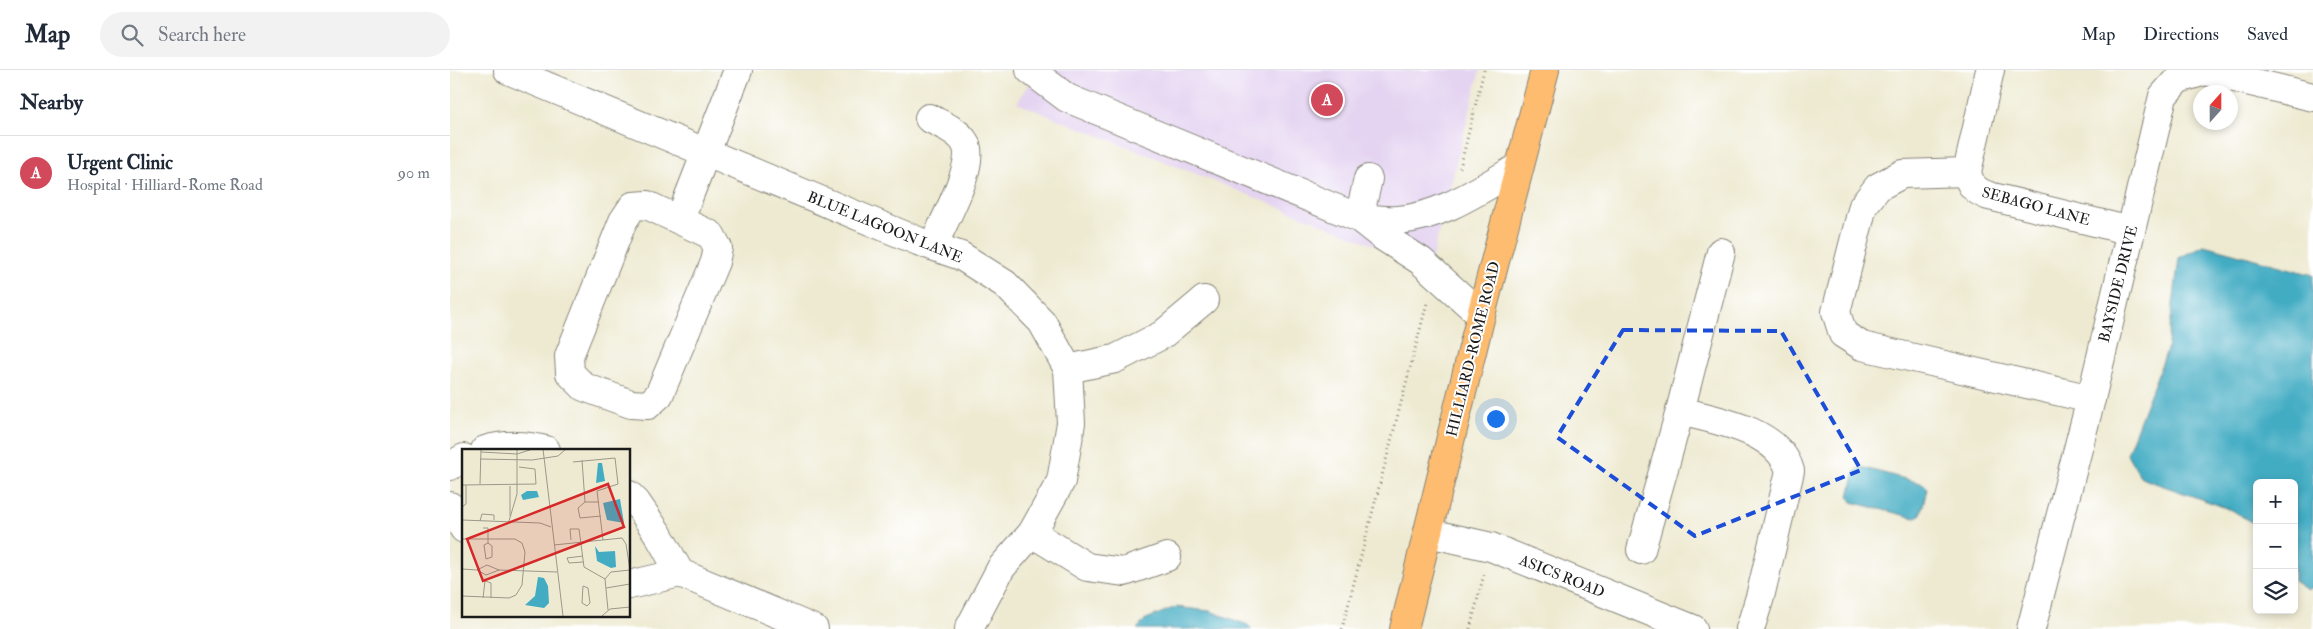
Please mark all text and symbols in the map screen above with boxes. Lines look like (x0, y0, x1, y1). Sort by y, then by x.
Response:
search box (100, 12, 450, 57)
text: Map (25, 19, 70, 50)
icon: search (118, 21, 146, 49)
text: Search here (158, 23, 246, 47)
text: Map (2082, 23, 2115, 46)
text: Directions (2143, 23, 2219, 46)
text: Saved (2247, 23, 2288, 46)
pin: A (1311, 81, 1343, 119)
north arrow (2193, 85, 2238, 130)
text: Nearby (20, 89, 83, 116)
text: Urgent Clinic (67, 151, 173, 175)
text: A (31, 163, 41, 183)
text: 90 m (398, 163, 430, 183)
text: Hospital · Hilliard-Rome Road (67, 175, 263, 195)
street label: SEBAGO LANE (1980, 183, 2092, 230)
street label: BLUE LAGOON LANE (804, 188, 965, 267)
street label: BAYSIDE DRIVE (2095, 224, 2142, 345)
street label: HILLIARD-ROME ROAD (1442, 259, 1504, 439)
your location (1483, 406, 1509, 432)
inset map (462, 449, 630, 616)
map controls (2253, 479, 2298, 614)
button: + (2253, 479, 2298, 524)
button: − (2253, 524, 2298, 569)
street label: ASICS ROAD (1515, 550, 1607, 602)
button: layers (2253, 569, 2298, 614)

